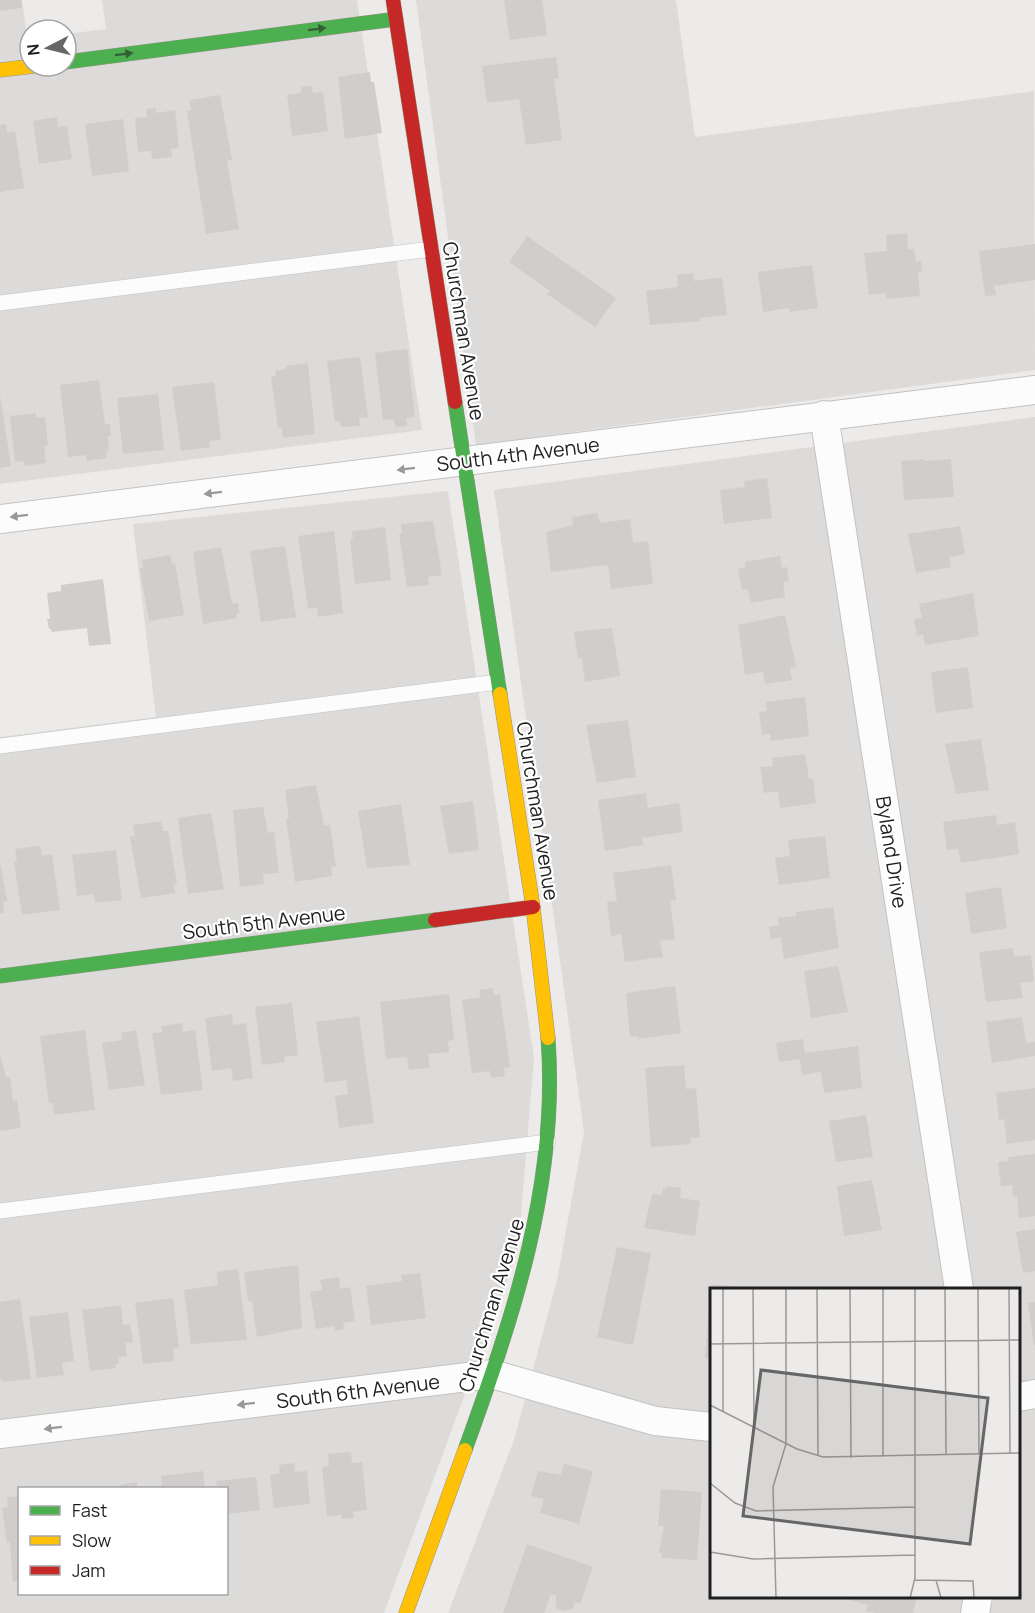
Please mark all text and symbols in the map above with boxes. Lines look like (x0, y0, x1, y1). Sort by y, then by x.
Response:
north arrow (18, 18, 78, 78)
one-way arrow (308, 25, 327, 34)
text: N (21, 43, 45, 57)
one-way arrow (115, 50, 134, 59)
street label: Churchman Avenue (437, 240, 491, 422)
street label: South 4th Avenue (435, 431, 601, 477)
one-way arrow (397, 464, 416, 473)
one-way arrow (203, 488, 222, 497)
one-way arrow (10, 512, 29, 521)
street label: Churchman Avenue (511, 720, 565, 902)
street label: Byland Drive (870, 794, 914, 910)
street label: South 5th Avenue (181, 899, 347, 945)
street label: Churchman Avenue (452, 1215, 530, 1395)
inset map (710, 1288, 1020, 1598)
street label: South 6th Avenue (275, 1368, 441, 1414)
one-way arrow (237, 1399, 256, 1409)
one-way arrow (43, 1423, 62, 1433)
legend (18, 1487, 228, 1595)
text: Fast (72, 1498, 107, 1522)
text: Slow (72, 1528, 112, 1552)
text: Jam (72, 1558, 106, 1582)

